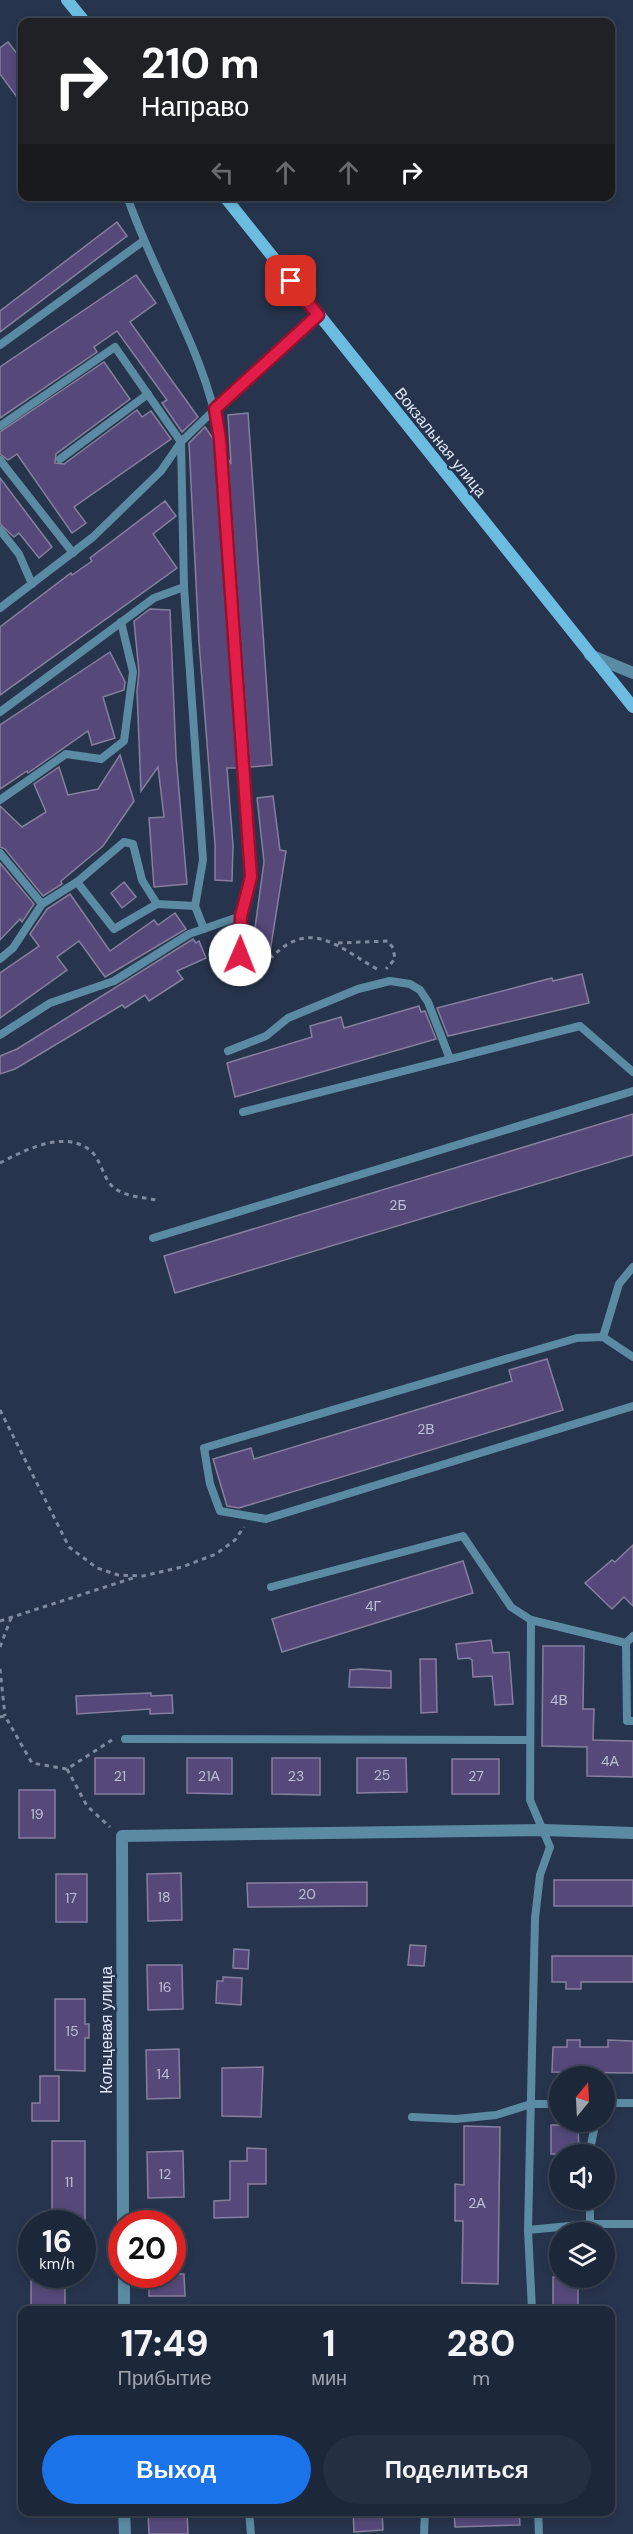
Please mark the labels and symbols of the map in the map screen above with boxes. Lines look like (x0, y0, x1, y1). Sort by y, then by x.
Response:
pin (265, 255, 316, 306)
street label: Вокзальная улица (390, 383, 491, 502)
position arrow (208, 923, 272, 987)
house number: 2Б (389, 1196, 407, 1214)
house number: 2В (417, 1420, 435, 1438)
house number: 4Г (365, 1597, 381, 1615)
house number: 4В (550, 1691, 568, 1709)
house number: 4А (601, 1752, 620, 1770)
house number: 25 (374, 1766, 390, 1784)
house number: 21 (114, 1767, 126, 1785)
house number: 21А (198, 1767, 221, 1785)
house number: 23 (288, 1767, 304, 1785)
house number: 27 (468, 1767, 484, 1785)
house number: 19 (30, 1805, 44, 1823)
house number: 20 (298, 1885, 316, 1903)
house number: 18 (158, 1888, 170, 1906)
house number: 17 (65, 1889, 77, 1907)
street label: Кольцевая улица (96, 1966, 117, 2094)
house number: 16 (158, 1978, 172, 1996)
house number: 15 (66, 2022, 78, 2040)
house number: 14 (157, 2065, 170, 2083)
north arrow (549, 2066, 615, 2132)
house number: 12 (159, 2165, 171, 2183)
house number: 11 (65, 2173, 73, 2191)
house number: 2А (468, 2194, 486, 2212)
speed limit sign: 20 (108, 2210, 186, 2288)

